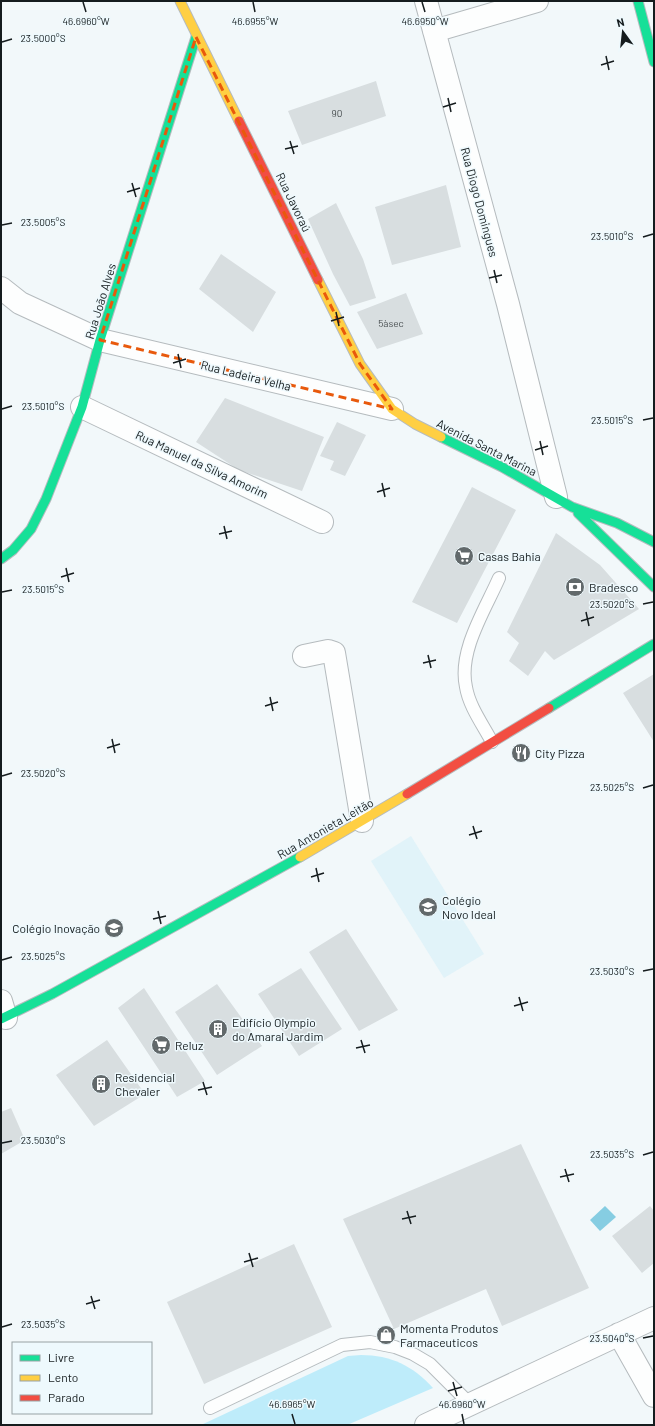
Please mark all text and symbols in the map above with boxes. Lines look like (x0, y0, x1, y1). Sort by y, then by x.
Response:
north arrow (603, 12, 643, 52)
text: 46.6960°W (62, 15, 110, 27)
text: 46.6955°W (232, 15, 279, 27)
text: 46.6950°W (401, 15, 449, 27)
text: N (615, 15, 626, 29)
text: 23.5000°S (21, 32, 66, 44)
house number: 90 (332, 107, 342, 119)
street label: Rua Diogo Domingues (459, 146, 501, 259)
street label: Rua Javoraú (274, 170, 314, 234)
text: 23.5005°S (21, 216, 65, 228)
text: 23.5010°S (591, 230, 633, 242)
street label: Rua João Alves (82, 261, 118, 341)
house number: 5àsec (378, 317, 404, 329)
street label: Rua Ladeira Velha (199, 357, 293, 393)
text: 23.5010°S (22, 400, 64, 412)
text: 23.5015°S (591, 414, 633, 426)
street label: Avenida Santa Marina (435, 416, 539, 478)
street label: Rua Manuel da Silva Amorim (134, 427, 271, 501)
supermarket icon: Casas Bahia (453, 545, 475, 567)
place label: Casas Bahia (478, 549, 541, 563)
bank icon: Bradesco (564, 576, 586, 598)
place label: Bradesco (589, 580, 638, 594)
text: 23.5015°S (22, 583, 64, 595)
text: 23.5020°S (590, 598, 634, 610)
restaurant icon: City Pizza (510, 742, 532, 764)
place label: City Pizza (535, 746, 585, 760)
text: 23.5020°S (21, 767, 65, 779)
text: 23.5025°S (590, 781, 634, 793)
street label: Rua Antonieta Leitão (274, 795, 376, 861)
place label: Colégio Novo Ideal (442, 893, 496, 921)
school or university icon: Colégio Novo Ideal (417, 896, 439, 918)
school or university icon: Colégio Inovação (103, 917, 125, 939)
place label: Colégio Inovação (12, 921, 100, 935)
text: 23.5025°S (21, 950, 65, 962)
text: 23.5030°S (590, 965, 634, 977)
place label: Edifício Olympio do Amaral Jardim (232, 1015, 323, 1043)
building icon: Edifício Olympio do Amaral Jardim (207, 1018, 229, 1040)
supermarket icon: Reluz (150, 1034, 172, 1056)
place label: Reluz (175, 1038, 203, 1052)
place label: Residencial Chevaler (115, 1070, 175, 1098)
building icon: Residencial Chevaler (90, 1073, 112, 1095)
text: 23.5030°S (21, 1134, 65, 1146)
text: 23.5035°S (590, 1148, 634, 1160)
text: 23.5035°S (21, 1318, 65, 1330)
place label: Momenta Produtos Farmaceuticos (400, 1321, 498, 1349)
shop icon: Momenta Produtos Farmaceuticos (375, 1324, 397, 1346)
text: 23.5040°S (590, 1332, 635, 1344)
legend (12, 1342, 152, 1414)
text: Livre (48, 1350, 74, 1364)
text: Lento (48, 1370, 78, 1384)
text: Parado (48, 1390, 85, 1404)
text: 46.6965°W (269, 1398, 316, 1410)
text: 46.6960°W (438, 1398, 486, 1410)

